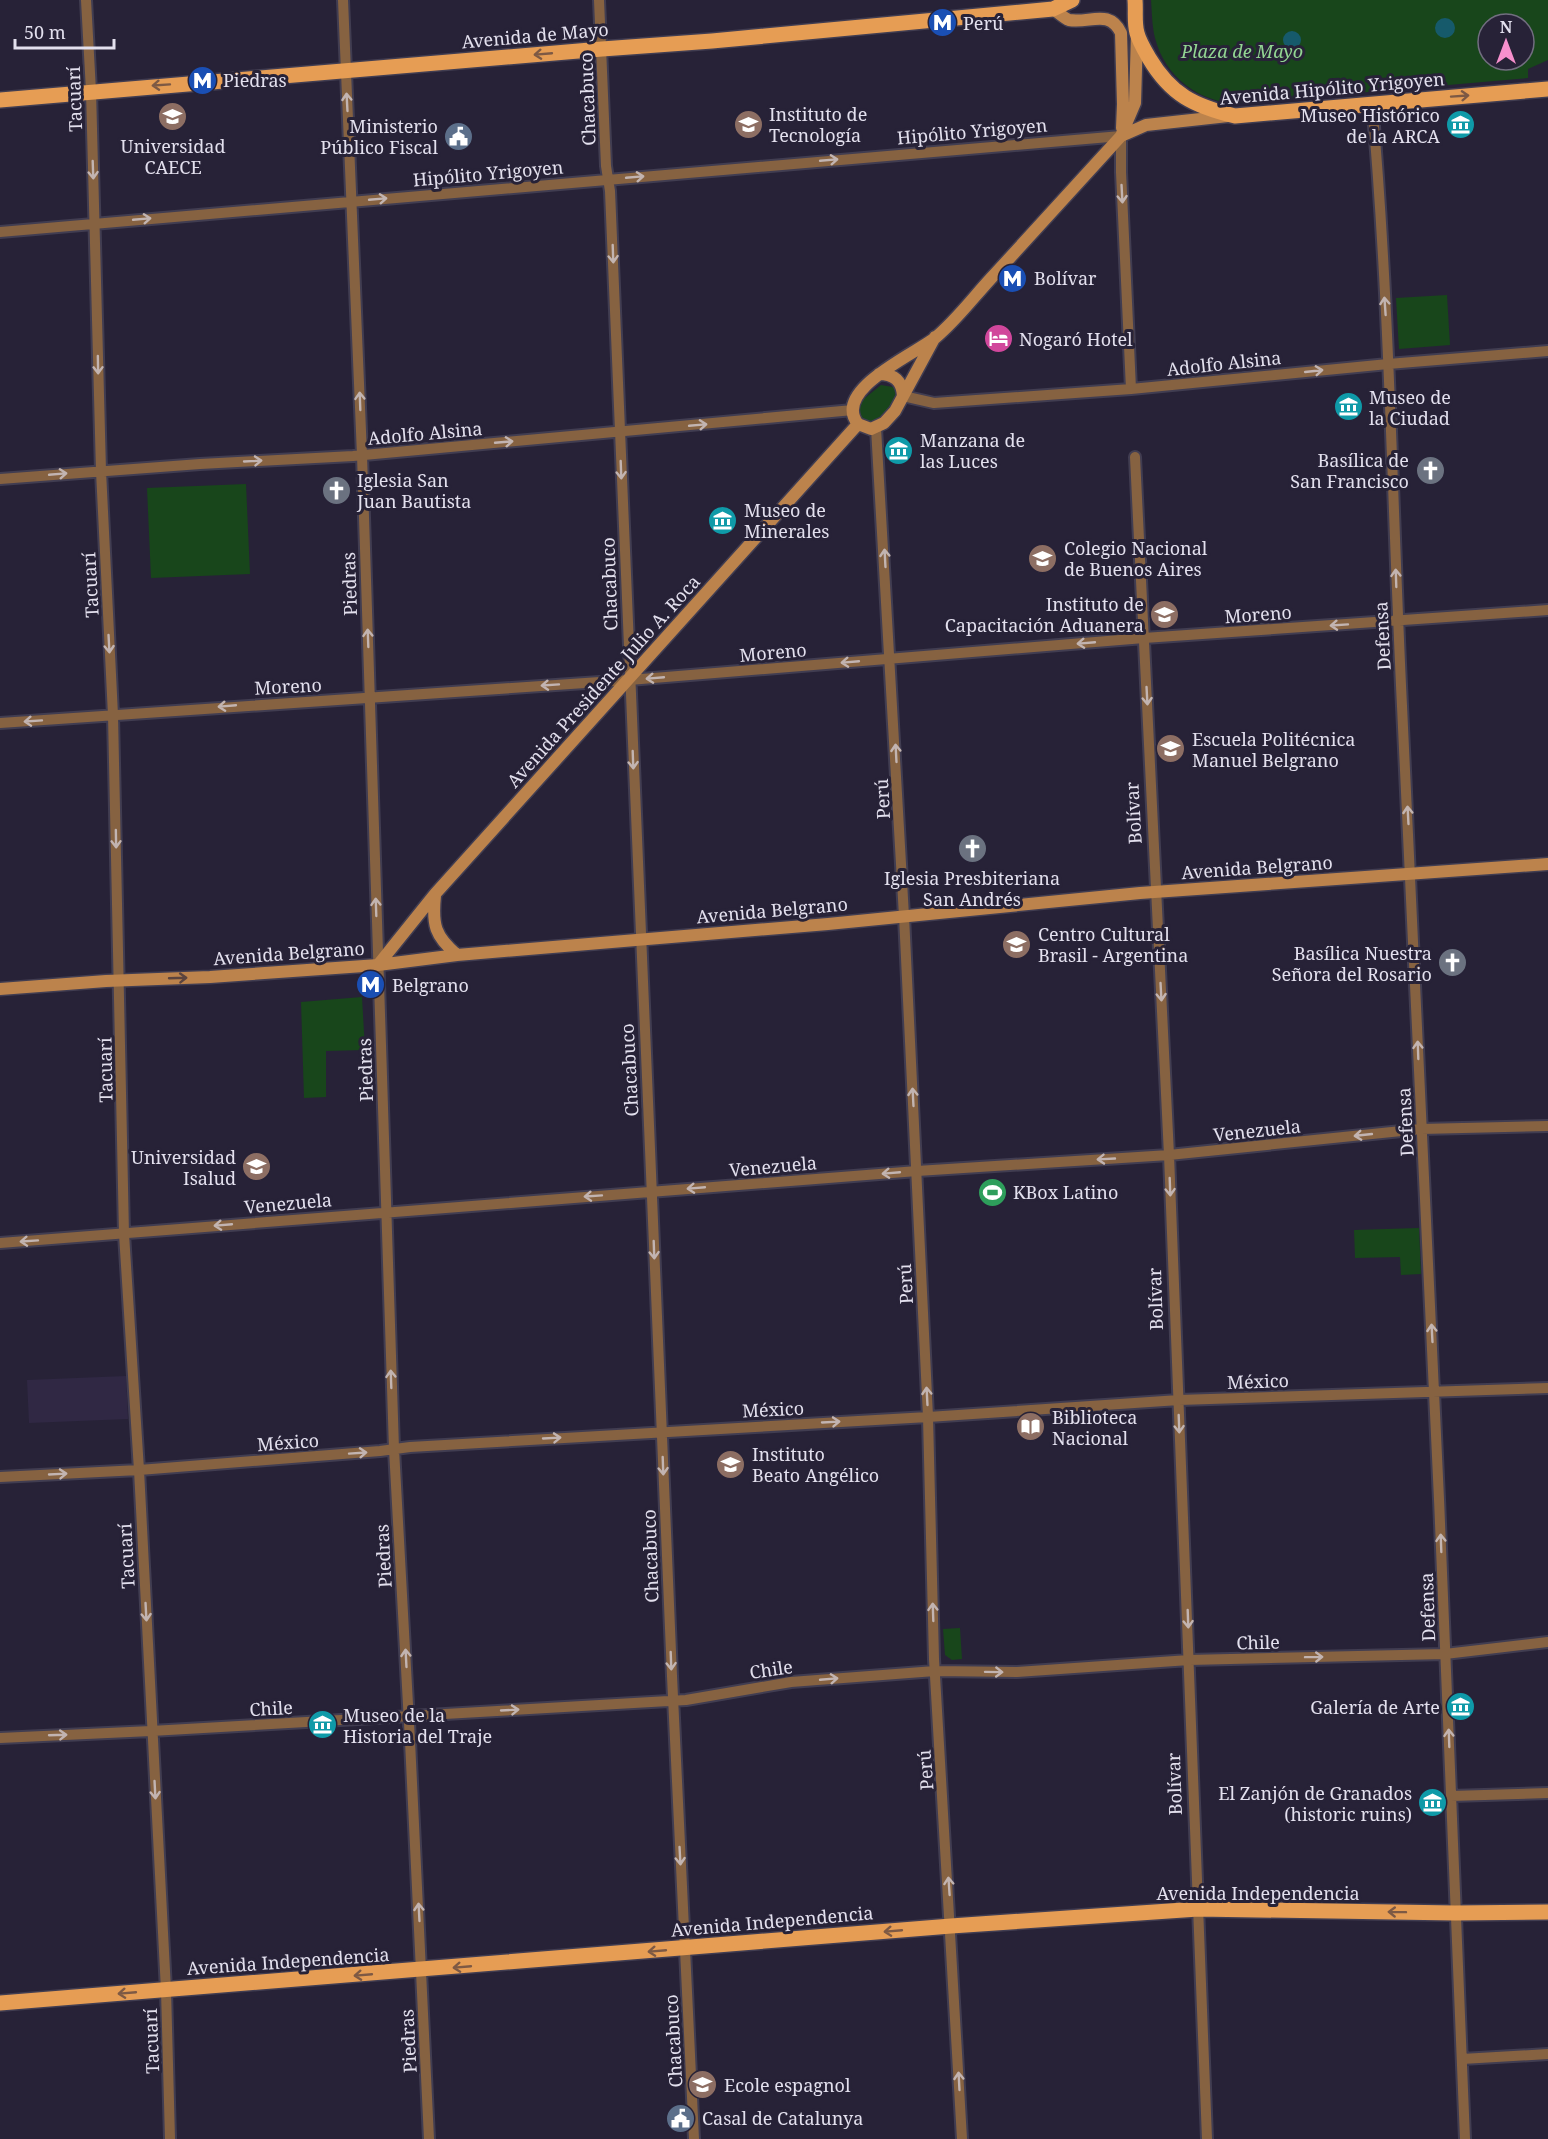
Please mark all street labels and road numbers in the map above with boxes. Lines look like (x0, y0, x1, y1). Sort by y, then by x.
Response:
street label: Avenida de Mayo (460, 17, 610, 53)
street label: Chacabuco (573, 52, 601, 146)
street label: Tacuarí (61, 66, 87, 132)
street label: Avenida Hipólito Yrigoyen (1219, 66, 1446, 110)
street label: Hipólito Yrigoyen (896, 112, 1049, 150)
street label: Hipólito Yrigoyen (412, 154, 565, 192)
street label: Adolfo Alsina (1166, 345, 1282, 381)
street label: Adolfo Alsina (367, 416, 483, 450)
street label: Chacabuco (595, 537, 623, 631)
street label: Tacuarí (76, 552, 104, 618)
street label: Piedras (336, 552, 362, 616)
street label: Avenida Presidente Julio A. Roca (501, 570, 705, 792)
street label: Moreno (1224, 600, 1292, 628)
street label: Defensa (1368, 601, 1396, 671)
street label: Moreno (738, 637, 808, 667)
street label: Moreno (254, 672, 322, 700)
street label: Perú (869, 778, 895, 820)
street label: Bolívar (1119, 781, 1147, 845)
street label: Avenida Belgrano (1180, 850, 1334, 884)
street label: Avenida Belgrano (695, 891, 849, 929)
street label: Avenida Belgrano (212, 936, 366, 970)
street label: Chacabuco (615, 1023, 643, 1117)
street label: Tacuarí (92, 1037, 118, 1103)
street label: Piedras (352, 1038, 378, 1102)
street label: Defensa (1391, 1087, 1419, 1157)
street label: Venezuela (1212, 1113, 1302, 1147)
street label: Venezuela (728, 1150, 818, 1182)
street label: Venezuela (243, 1187, 333, 1219)
street label: Perú (892, 1263, 918, 1305)
street label: Bolívar (1142, 1267, 1168, 1331)
street label: México (1227, 1368, 1289, 1394)
street label: México (741, 1395, 805, 1423)
street label: México (256, 1428, 320, 1456)
street label: Chacabuco (636, 1509, 664, 1603)
street label: Tacuarí (112, 1523, 140, 1589)
street label: Piedras (369, 1524, 397, 1588)
street label: Defensa (1414, 1572, 1440, 1642)
street label: Chile (1236, 1630, 1280, 1654)
street label: Chile (748, 1654, 794, 1684)
street label: Chile (249, 1695, 293, 1721)
street label: Perú (912, 1748, 938, 1791)
street label: Bolívar (1161, 1752, 1187, 1816)
street label: Avenida Independencia (1156, 1881, 1360, 1905)
street label: Avenida Independencia (670, 1900, 874, 1942)
street label: Avenida Independencia (186, 1942, 390, 1980)
street label: Chacabuco (659, 1994, 687, 2088)
street label: Tacuarí (138, 2008, 164, 2074)
street label: Piedras (394, 2009, 422, 2073)

